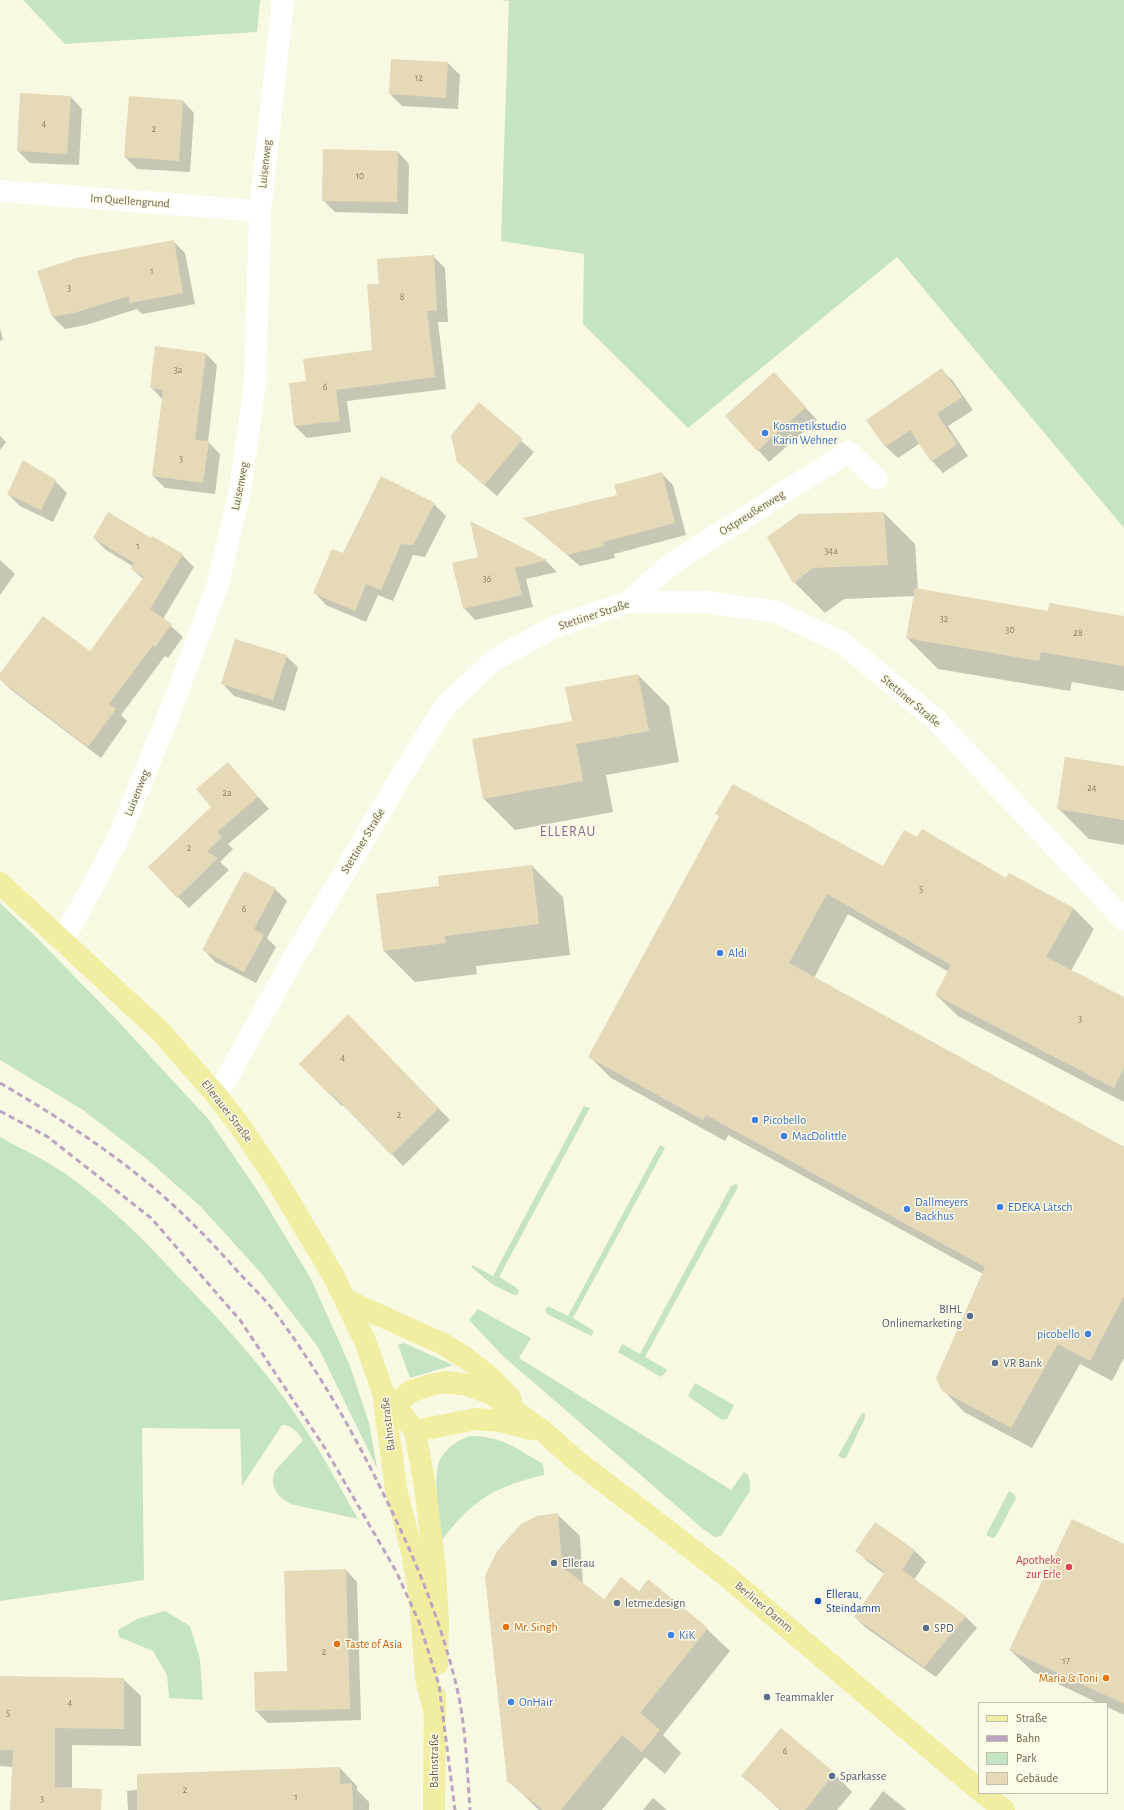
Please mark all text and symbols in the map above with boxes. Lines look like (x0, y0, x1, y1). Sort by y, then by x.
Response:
house number: 12 (415, 72, 423, 84)
house number: 4 (42, 118, 46, 130)
house number: 2 (152, 123, 156, 135)
street label: Luisenweg (255, 139, 275, 189)
house number: 10 (356, 170, 364, 182)
street label: Im Quellengrund (90, 191, 170, 211)
house number: 1 (150, 265, 154, 277)
house number: 3 (67, 282, 71, 294)
house number: 8 (400, 291, 404, 303)
house number: 3a (174, 364, 182, 376)
house number: 6 (323, 381, 327, 393)
place label: Kosmetikstudio Karin Wehner (773, 419, 846, 447)
marker: Kosmetikstudio Karin Wehner (760, 428, 770, 438)
house number: 3 (179, 453, 183, 465)
street label: Luisenweg (228, 461, 252, 511)
street label: Ostpreußenweg (717, 487, 787, 539)
house number: 1 (136, 540, 140, 552)
house number: 34a (824, 545, 838, 557)
house number: 36 (483, 573, 491, 585)
street label: Stettiner Straße (557, 597, 631, 633)
house number: 32 (940, 613, 948, 625)
house number: 30 (1005, 624, 1015, 636)
house number: 28 (1073, 627, 1083, 639)
street label: Stettiner Straße (878, 672, 944, 730)
street label: Luisenweg (121, 768, 153, 818)
house number: 24 (1087, 782, 1097, 794)
house number: 2a (222, 787, 232, 799)
street label: Stettiner Straße (338, 806, 388, 876)
district label: ELLERAU (540, 824, 596, 840)
house number: 2 (187, 842, 191, 854)
house number: 5 (919, 883, 923, 895)
house number: 6 (242, 903, 246, 915)
place label: Aldi (728, 946, 747, 960)
marker: Aldi (715, 948, 725, 958)
house number: 3 (1078, 1013, 1082, 1025)
house number: 4 (341, 1052, 345, 1064)
street label: Ellerauer Straße (198, 1077, 256, 1145)
house number: 2 (397, 1109, 401, 1121)
place label: Picobello (763, 1113, 806, 1127)
marker: Picobello (750, 1115, 760, 1125)
place label: MacDolittle (792, 1129, 847, 1143)
marker: MacDolittle (779, 1131, 789, 1141)
place label: Dallmeyers Backhus (915, 1195, 968, 1223)
place label: EDEKA Lätsch (1008, 1200, 1072, 1214)
marker: EDEKA Lätsch (995, 1202, 1005, 1212)
marker: Dallmeyers Backhus (902, 1204, 912, 1214)
place label: BIHL Onlinemarketing (882, 1302, 962, 1330)
marker: BIHL Onlinemarketing (965, 1311, 975, 1321)
place label: picobello (1037, 1327, 1080, 1341)
marker: picobello (1083, 1329, 1093, 1339)
place label: VR Bank (1003, 1356, 1042, 1370)
marker: VR Bank (990, 1358, 1000, 1368)
street label: Bahnstraße (378, 1396, 398, 1452)
place label: Apotheke zur Erle (1016, 1553, 1061, 1581)
place label: Ellerau (562, 1556, 595, 1570)
marker: Ellerau (549, 1558, 559, 1568)
marker: Apotheke zur Erle (1064, 1562, 1074, 1572)
street label: Berliner Damm (732, 1579, 796, 1635)
place label: Ellerau, Steindamm (826, 1587, 881, 1615)
place label: letme.design (625, 1596, 685, 1610)
marker: Ellerau, Steindamm (813, 1596, 823, 1606)
marker: letme.design (612, 1598, 622, 1608)
place label: Mr. Singh (514, 1620, 558, 1634)
place label: SPD (934, 1621, 954, 1635)
marker: Mr. Singh (501, 1622, 511, 1632)
marker: SPD (921, 1623, 931, 1633)
place label: KiK (679, 1628, 695, 1642)
marker: KiK (666, 1630, 676, 1640)
place label: Taste of Asia (345, 1637, 402, 1651)
marker: Taste of Asia (332, 1639, 342, 1649)
house number: 2 (322, 1646, 326, 1658)
house number: 17 (1062, 1655, 1070, 1667)
place label: Maria & Toni (1039, 1671, 1098, 1685)
marker: Maria & Toni (1101, 1673, 1111, 1683)
place label: Teammakler (775, 1690, 834, 1704)
marker: Teammakler (762, 1692, 772, 1702)
place label: OnHair (519, 1695, 553, 1709)
house number: 4 (68, 1697, 72, 1709)
marker: OnHair (506, 1697, 516, 1707)
legend (978, 1702, 1108, 1794)
house number: 5 (6, 1707, 10, 1719)
text: Straße (1016, 1712, 1047, 1724)
text: Bahn (1016, 1732, 1040, 1744)
street label: Bahnstraße (427, 1734, 441, 1788)
house number: 6 (783, 1745, 787, 1757)
text: Park (1016, 1752, 1037, 1764)
place label: Sparkasse (840, 1769, 886, 1783)
marker: Sparkasse (827, 1771, 837, 1781)
text: Gebäude (1016, 1772, 1058, 1784)
house number: 2 (183, 1784, 187, 1796)
house number: 1 (294, 1791, 298, 1803)
house number: 3 (40, 1793, 44, 1805)

